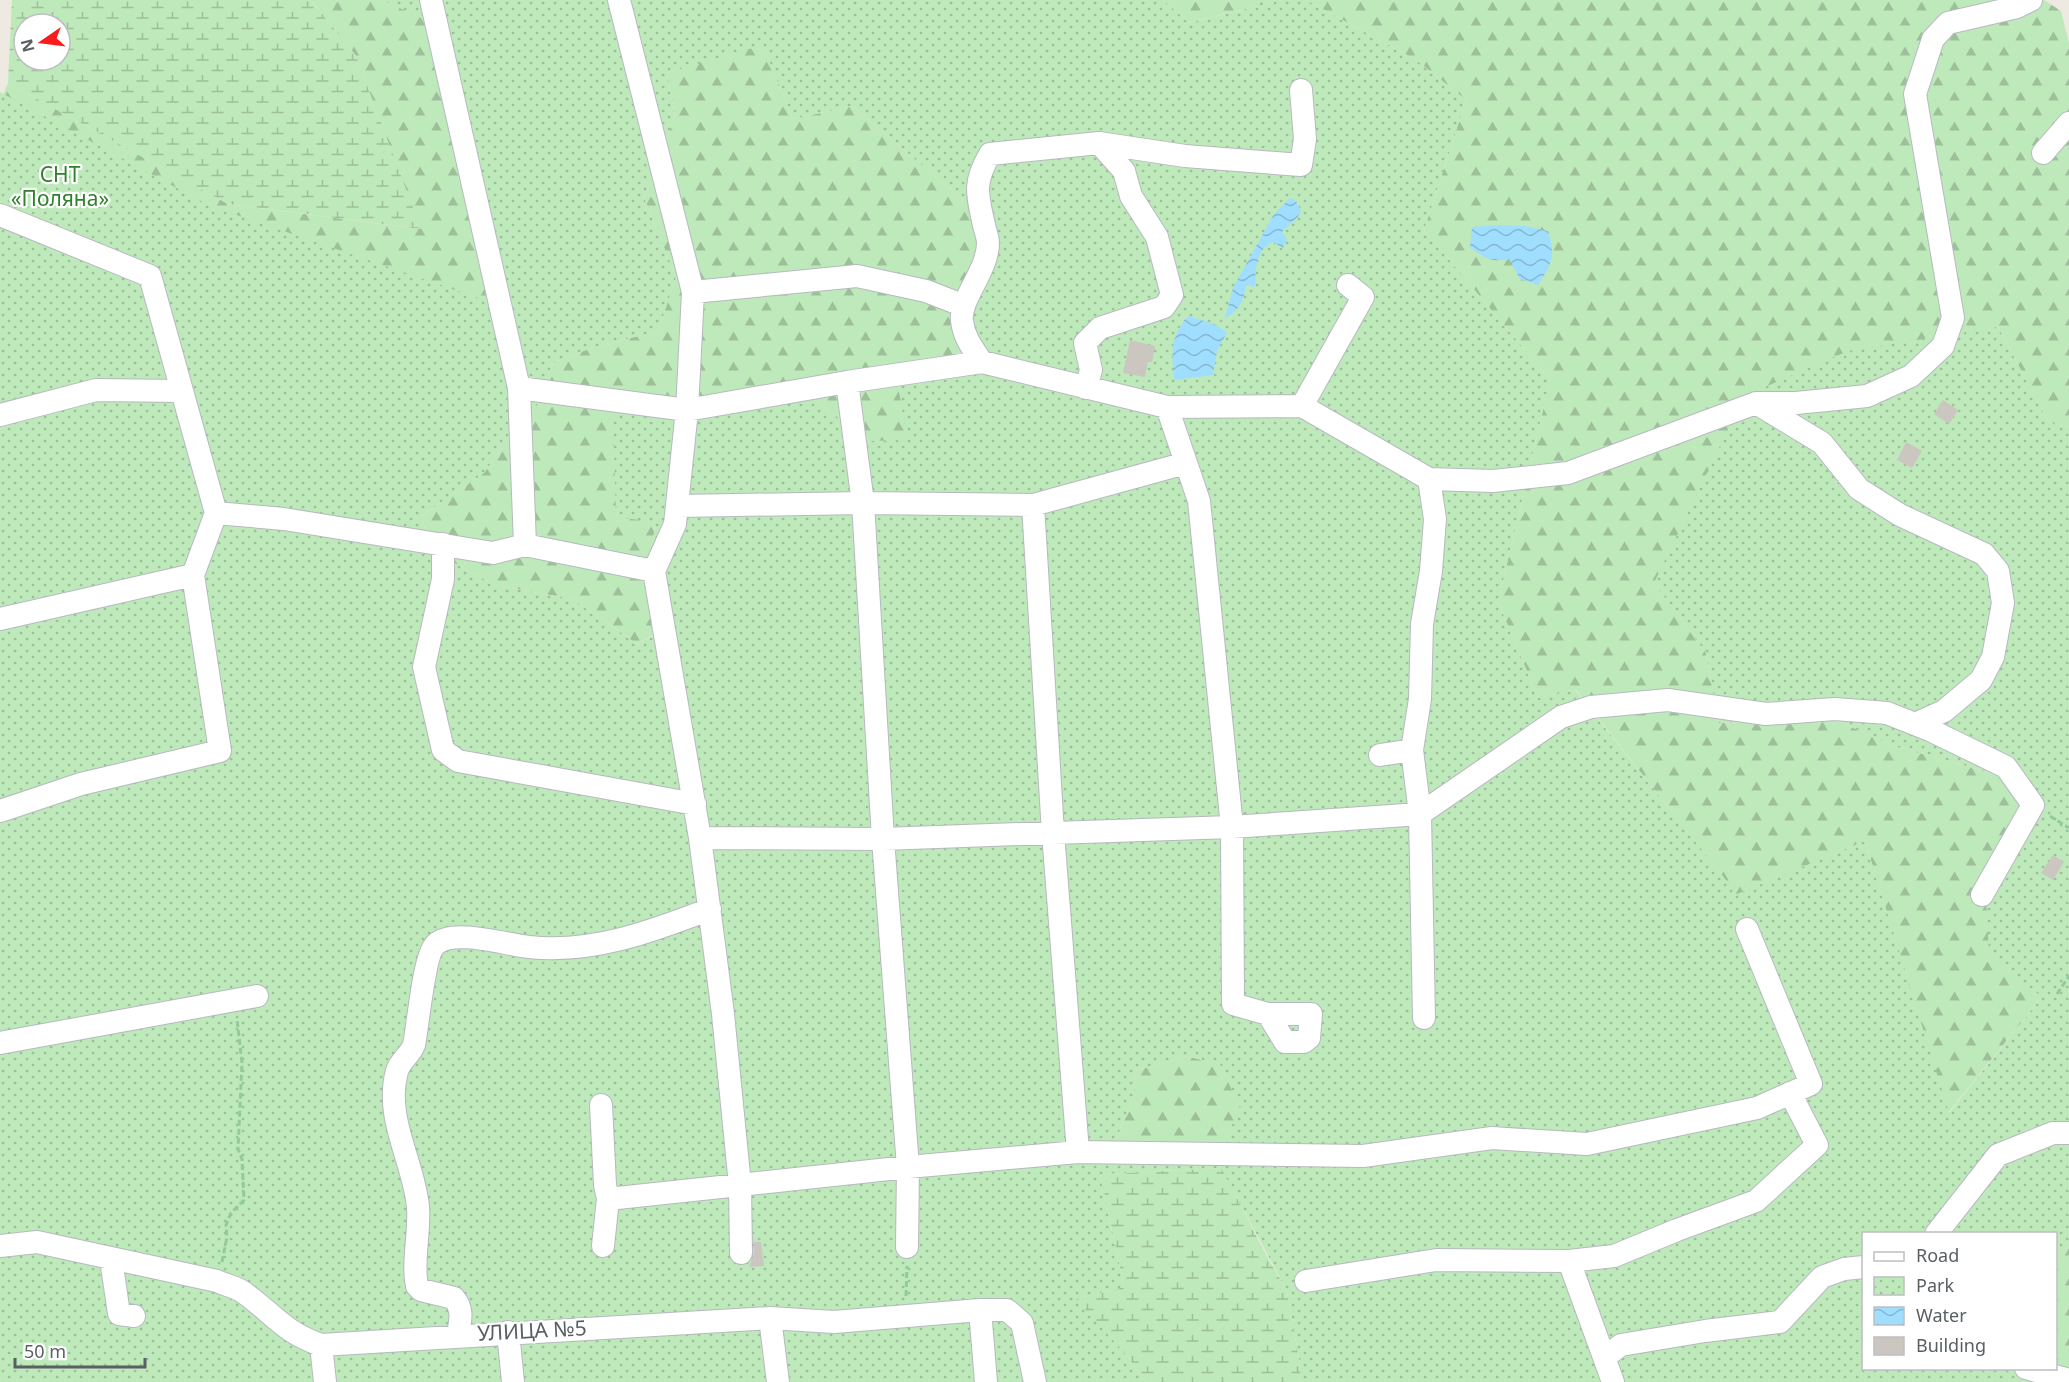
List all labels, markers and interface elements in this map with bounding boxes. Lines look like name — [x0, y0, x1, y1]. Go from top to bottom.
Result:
north arrow — [12, 12, 72, 72]
text: N — [15, 37, 40, 55]
park label: СНТ «Поляна» — [11, 160, 109, 212]
legend — [1862, 1232, 2057, 1370]
text: Road — [1916, 1243, 1959, 1267]
text: Park — [1916, 1273, 1954, 1297]
text: Water — [1916, 1303, 1967, 1327]
street label: УЛИЦА №5 — [477, 1313, 587, 1347]
scale bar — [15, 1331, 146, 1369]
text: Building — [1916, 1333, 1986, 1357]
text: 50 m — [24, 1339, 66, 1363]

